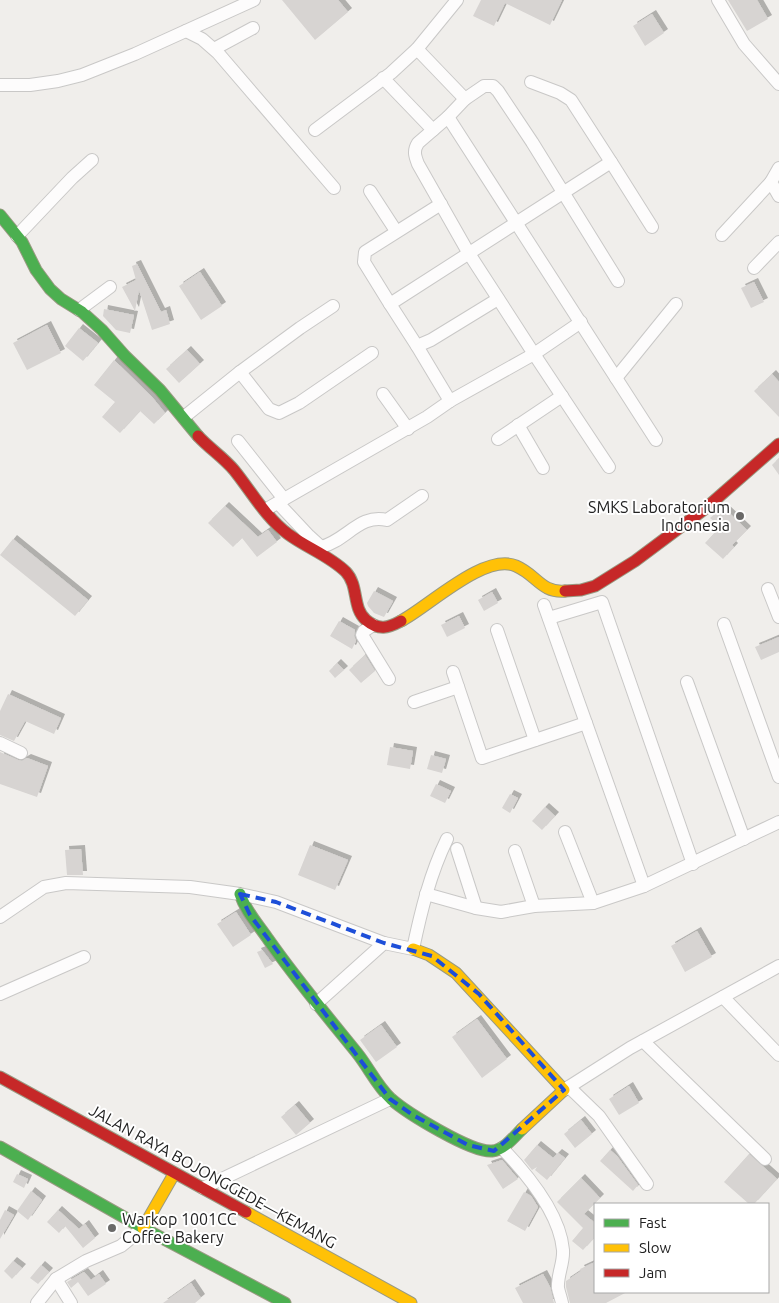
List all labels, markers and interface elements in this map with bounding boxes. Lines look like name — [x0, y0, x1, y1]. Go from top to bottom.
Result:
place label: SMKS Laboratorium Indonesia — [588, 498, 730, 534]
marker: SMKS Laboratorium Indonesia — [734, 510, 746, 522]
street label: JALAN RAYA BOJONGGEDE—KEMANG — [86, 1100, 340, 1252]
legend — [594, 1203, 769, 1293]
place label: Warkop 1001CC Coffee Bakery — [122, 1210, 237, 1246]
text: Fast — [639, 1214, 667, 1231]
marker: Warkop 1001CC Coffee Bakery — [106, 1222, 118, 1234]
text: Slow — [639, 1239, 672, 1256]
text: Jam — [639, 1264, 667, 1281]

